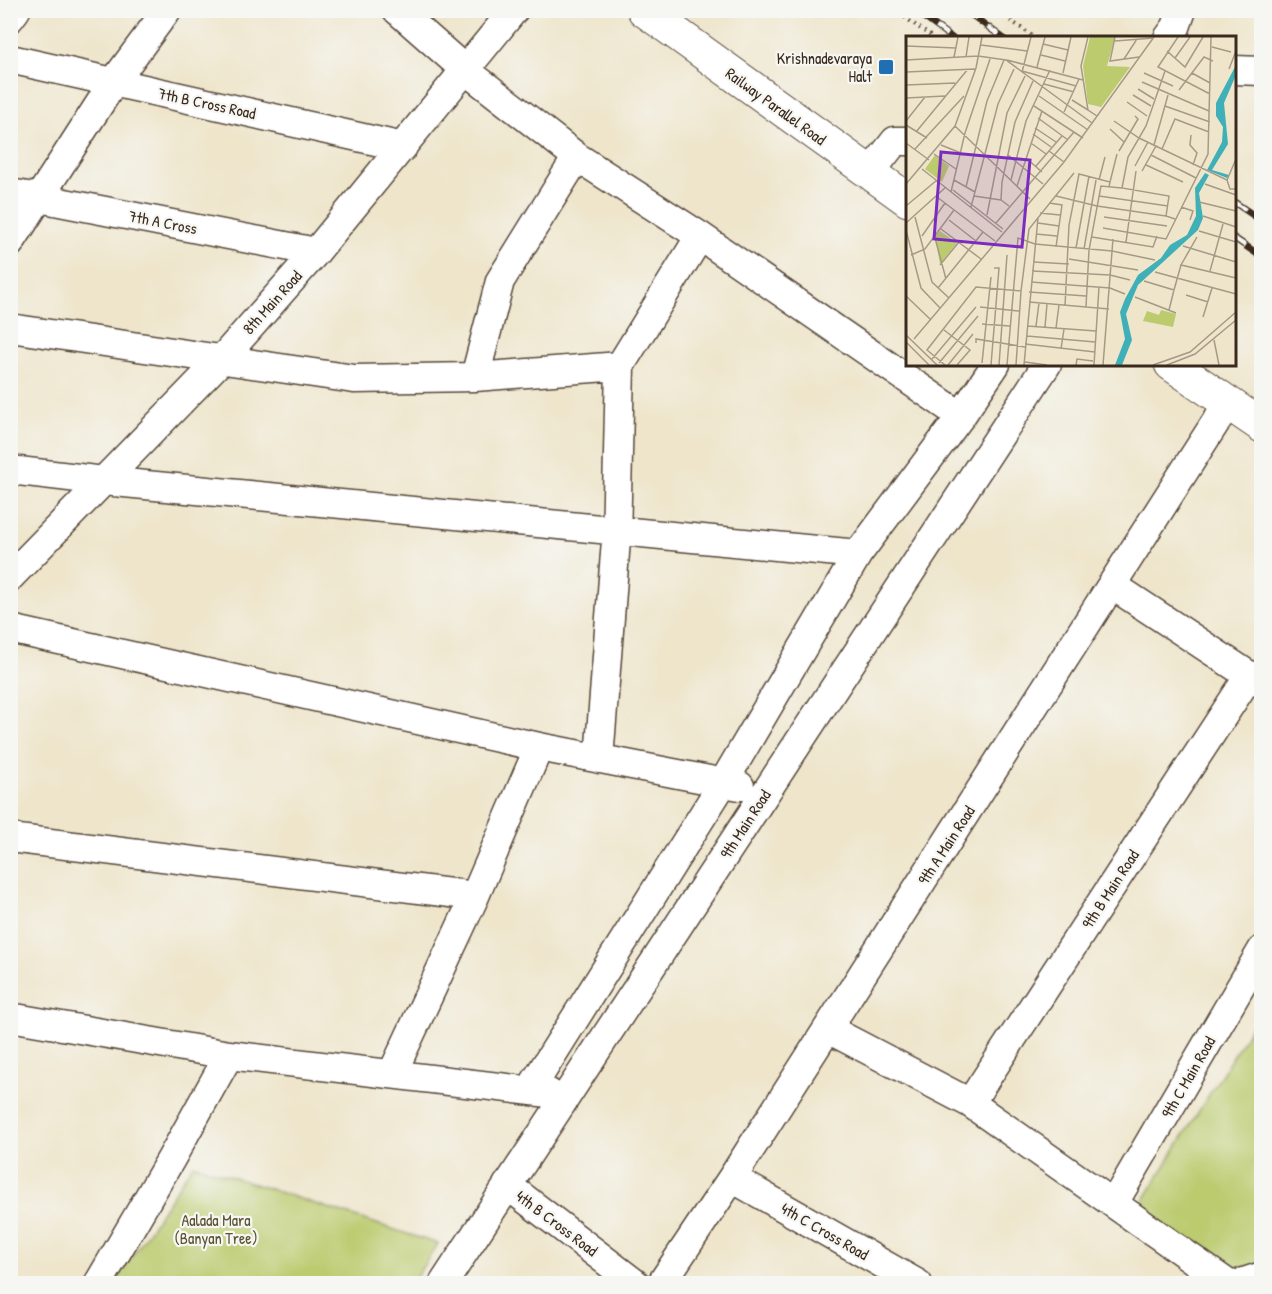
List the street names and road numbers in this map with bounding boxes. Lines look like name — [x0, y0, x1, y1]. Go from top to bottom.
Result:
street label: Railway Parallel Road — [721, 62, 831, 150]
street label: 7th B Cross Road — [156, 82, 258, 124]
street label: 7th A Cross — [127, 205, 199, 239]
street label: 8th Main Road — [237, 265, 307, 339]
street label: 9th Main Road — [714, 785, 776, 863]
street label: 9th A Main Road — [912, 801, 980, 889]
street label: 9th B Main Road — [1076, 845, 1144, 933]
street label: 9th C Main Road — [1156, 1032, 1220, 1122]
street label: 4th B Cross Road — [512, 1185, 602, 1261]
street label: 4th C Cross Road — [777, 1197, 873, 1265]

